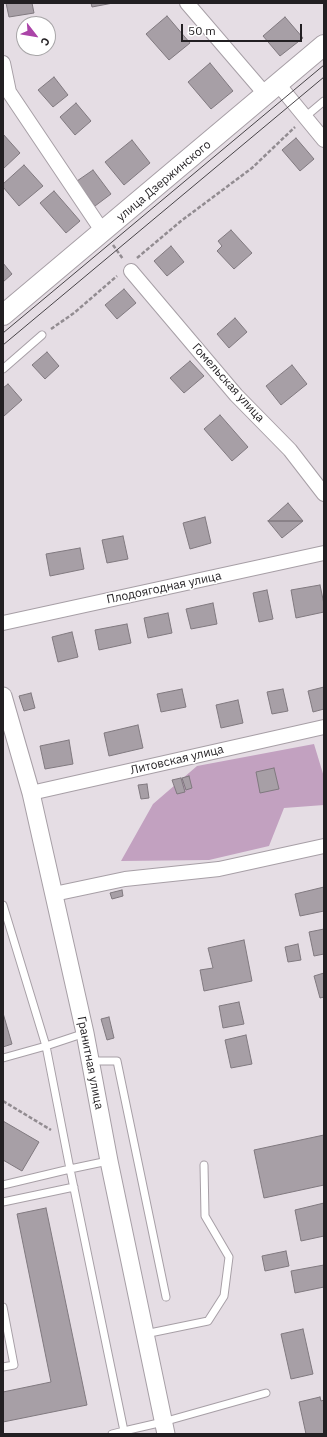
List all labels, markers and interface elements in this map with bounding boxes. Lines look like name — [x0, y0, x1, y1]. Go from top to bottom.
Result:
north arrow — [16, 16, 56, 56]
scale bar — [183, 16, 304, 42]
text: 50 m — [188, 23, 216, 38]
text: С — [38, 35, 53, 48]
street label: улица Дзержинского — [114, 137, 214, 225]
street label: Гомельская улица — [189, 341, 267, 425]
street label: Плодоягодная улица — [105, 569, 223, 607]
street label: Литовская улица — [129, 742, 225, 778]
street label: Гранитная улица — [74, 1015, 106, 1111]

